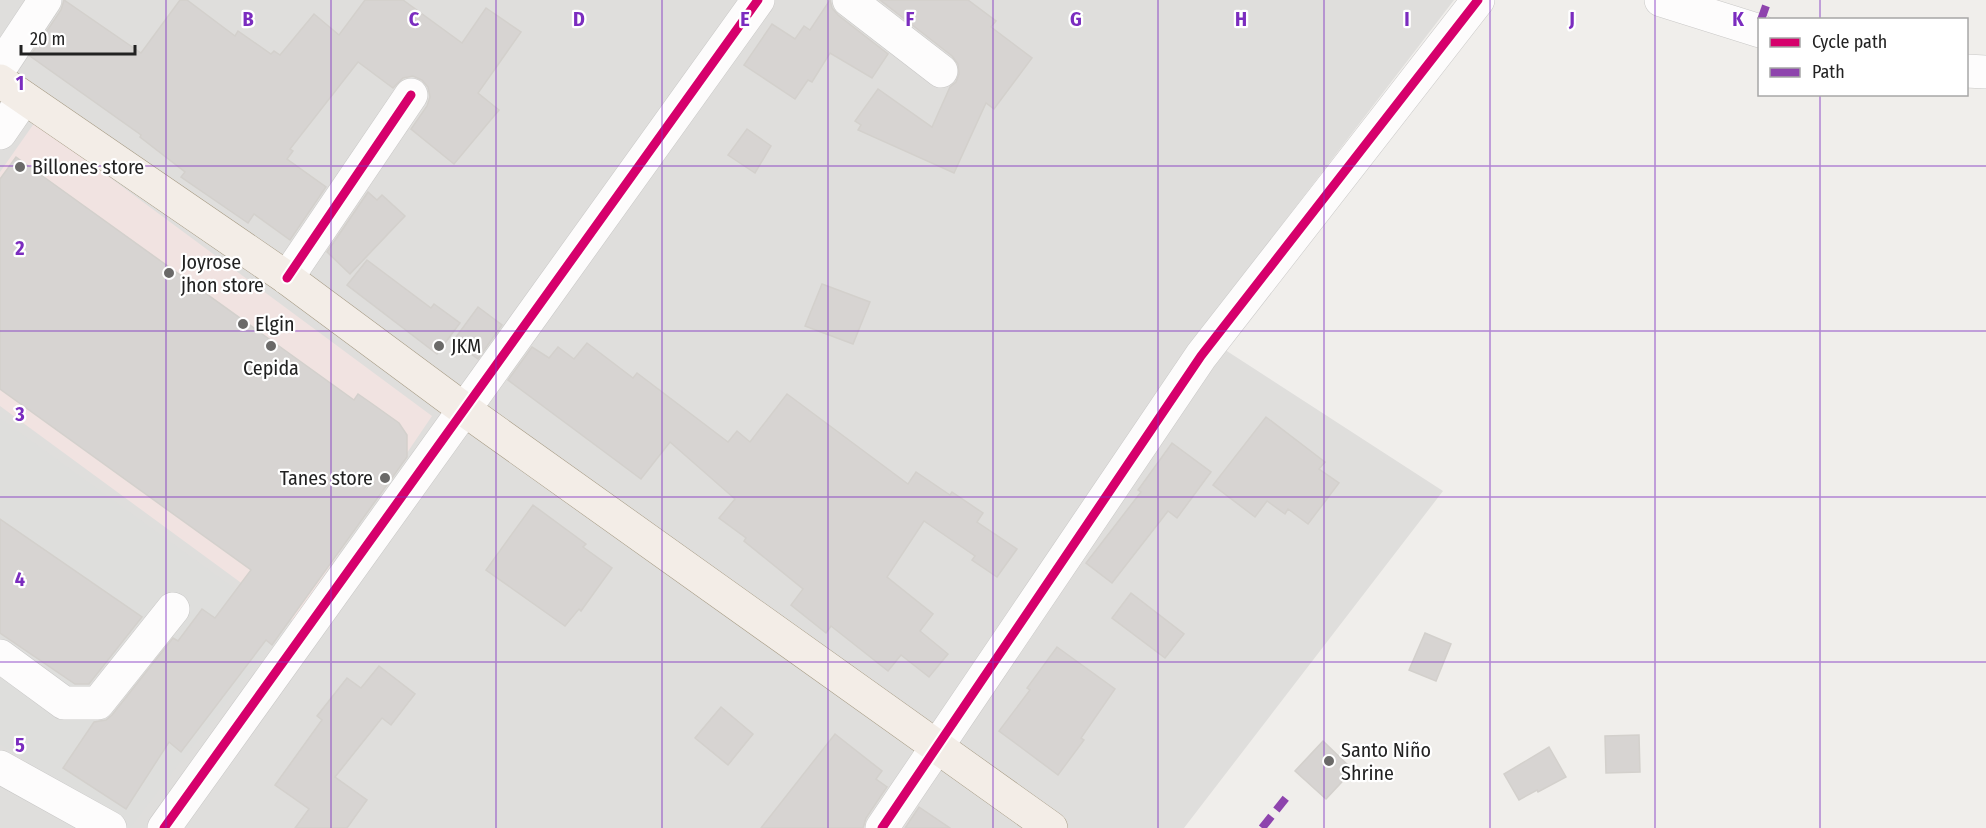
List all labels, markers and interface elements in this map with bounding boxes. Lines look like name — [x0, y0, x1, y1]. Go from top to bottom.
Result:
text: B — [242, 7, 254, 31]
text: C — [409, 7, 420, 31]
text: D — [573, 7, 585, 31]
text: E — [740, 7, 750, 31]
text: F — [906, 7, 915, 31]
text: G — [1070, 7, 1082, 31]
text: H — [1235, 7, 1247, 31]
text: I — [1404, 7, 1410, 31]
text: J — [1568, 7, 1575, 31]
text: K — [1732, 7, 1744, 31]
scale bar — [21, 18, 135, 56]
legend — [1758, 18, 1968, 96]
text: 20 m — [30, 28, 65, 50]
text: Cycle path — [1812, 31, 1887, 53]
text: Path — [1812, 61, 1845, 83]
text: 1 — [16, 71, 24, 95]
place label: Billones store — [32, 155, 144, 179]
marker: Billones store — [13, 160, 27, 174]
text: 2 — [14, 236, 25, 260]
place label: Joyrose jhon store — [180, 250, 264, 297]
marker: Joyrose jhon store — [162, 266, 176, 280]
place label: Elgin — [255, 312, 295, 336]
marker: Elgin — [236, 317, 250, 331]
place label: JKM — [451, 334, 481, 358]
marker: Cepida — [264, 339, 278, 353]
marker: JKM — [432, 339, 446, 353]
place label: Cepida — [243, 356, 299, 380]
text: 3 — [14, 402, 25, 426]
place label: Tanes store — [280, 466, 373, 490]
marker: Tanes store — [378, 471, 392, 485]
text: 4 — [15, 567, 25, 591]
text: 5 — [15, 733, 25, 757]
place label: Santo Niño Shrine — [1341, 738, 1431, 785]
marker: Santo Niño Shrine — [1322, 754, 1336, 768]

